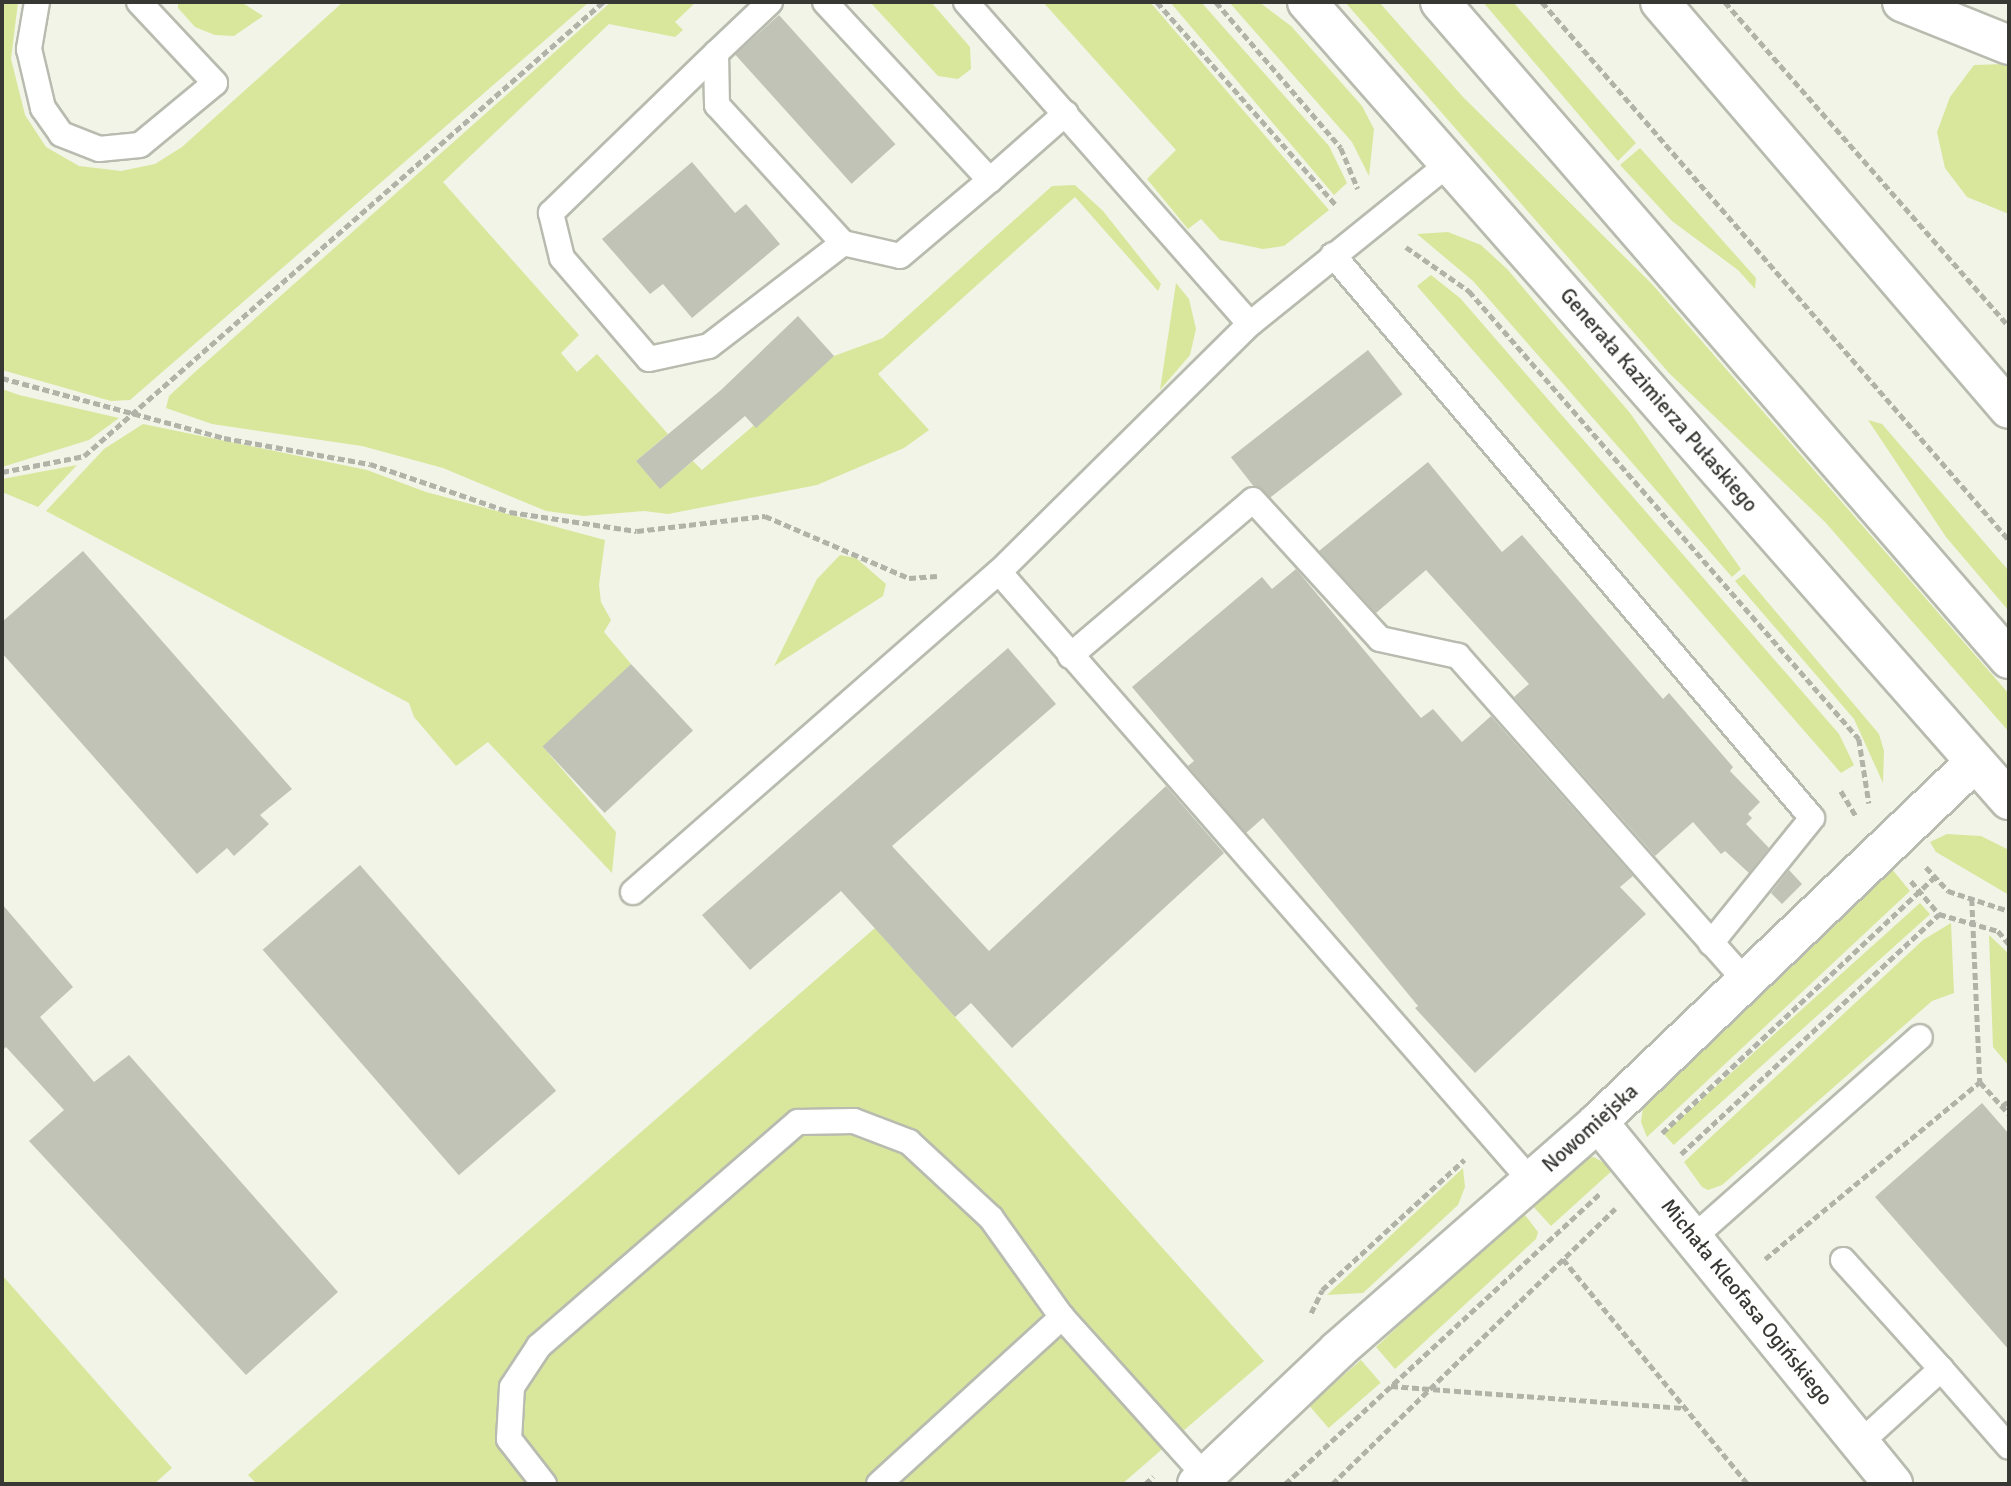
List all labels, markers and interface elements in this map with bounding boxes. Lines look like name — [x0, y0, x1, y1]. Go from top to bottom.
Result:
street label: Generała Kazimierza Pułaskiego — [1555, 283, 1763, 517]
street label: Nowomiejska — [1537, 1079, 1643, 1177]
street label: Michała Kleofasa Ogińskiego — [1656, 1194, 1838, 1410]

